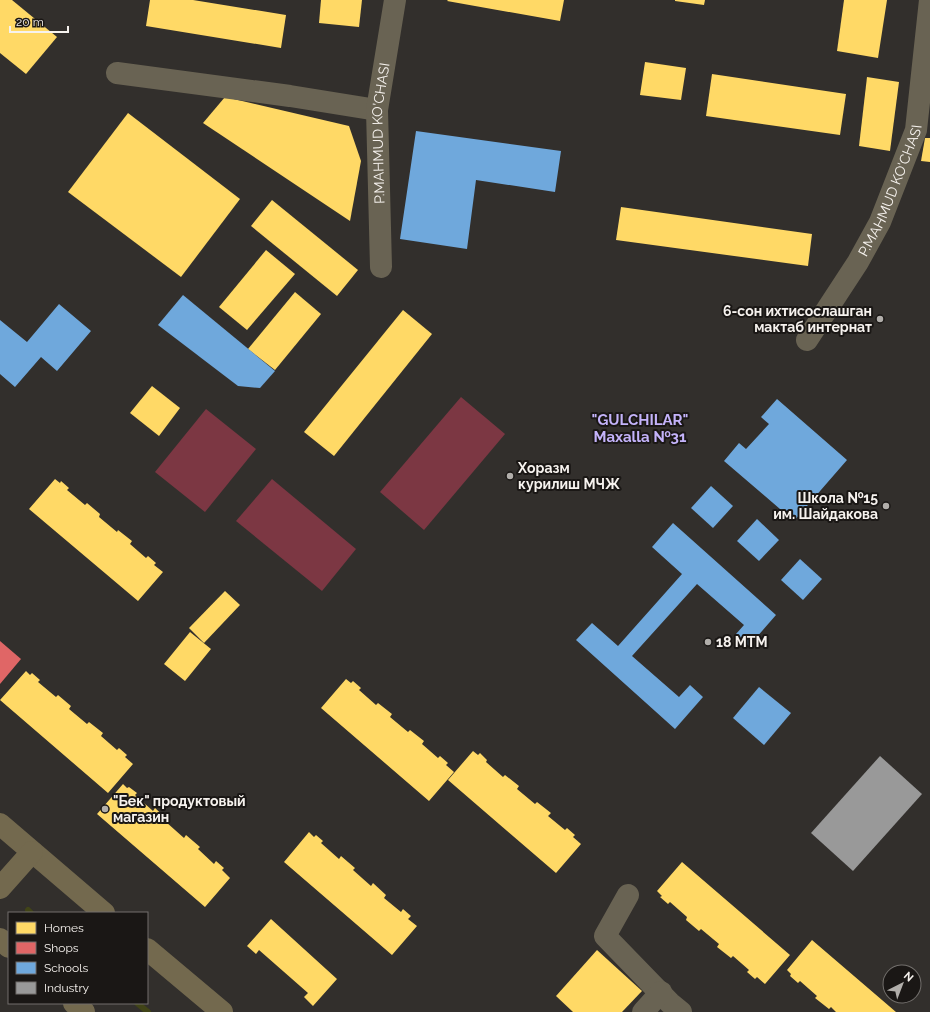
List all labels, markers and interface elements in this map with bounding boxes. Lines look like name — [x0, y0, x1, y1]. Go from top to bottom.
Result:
scale bar — [10, 8, 68, 34]
text: 20 m — [16, 15, 44, 29]
street label: P.MAHMUD KO'CHASI — [369, 62, 393, 204]
street label: P.MAHMUD KO'CHASI — [855, 124, 925, 259]
place label: 6-сон ихтисослашган мактаб интернат — [723, 303, 872, 335]
marker: 6-сон ихтисослашган мактаб интернат — [875, 314, 885, 324]
district label: "GULCHILAR" Maxalla №31 — [591, 411, 689, 446]
place label: Хоразм курилиш МЧЖ — [517, 460, 620, 492]
marker: Хоразм курилиш МЧЖ — [505, 471, 515, 481]
place label: Школа №15 им. Шайдакова — [773, 490, 878, 522]
marker: Школа №15 им. Шайдакова — [881, 501, 891, 511]
place label: 18 MTM — [716, 634, 768, 650]
marker: 18 MTM — [703, 637, 713, 647]
place label: "Бек" продуктовый магазин — [113, 793, 246, 825]
marker: "Бек" продуктовый магазин — [100, 804, 110, 814]
legend — [8, 912, 148, 1004]
text: Homes — [44, 921, 84, 935]
text: Shops — [44, 941, 79, 955]
text: Schools — [44, 961, 88, 975]
north arrow — [882, 964, 922, 1004]
text: N — [901, 969, 916, 985]
text: Industry — [44, 981, 90, 995]

